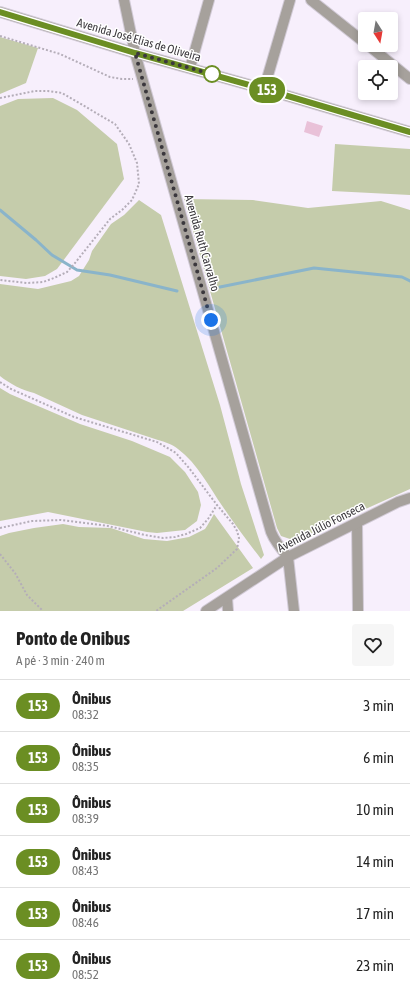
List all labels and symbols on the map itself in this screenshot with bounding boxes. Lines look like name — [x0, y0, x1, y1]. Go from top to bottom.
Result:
north arrow — [358, 12, 398, 52]
street label: Avenida José Elias de Oliveira — [75, 16, 203, 64]
unlabelled marker — [203, 65, 221, 83]
line badge: 153 — [244, 77, 290, 103]
street label: Avenida Ruth Carvalho — [181, 193, 223, 293]
your location — [201, 310, 221, 330]
street label: Avenida Júlio Fonseca — [275, 499, 367, 555]

